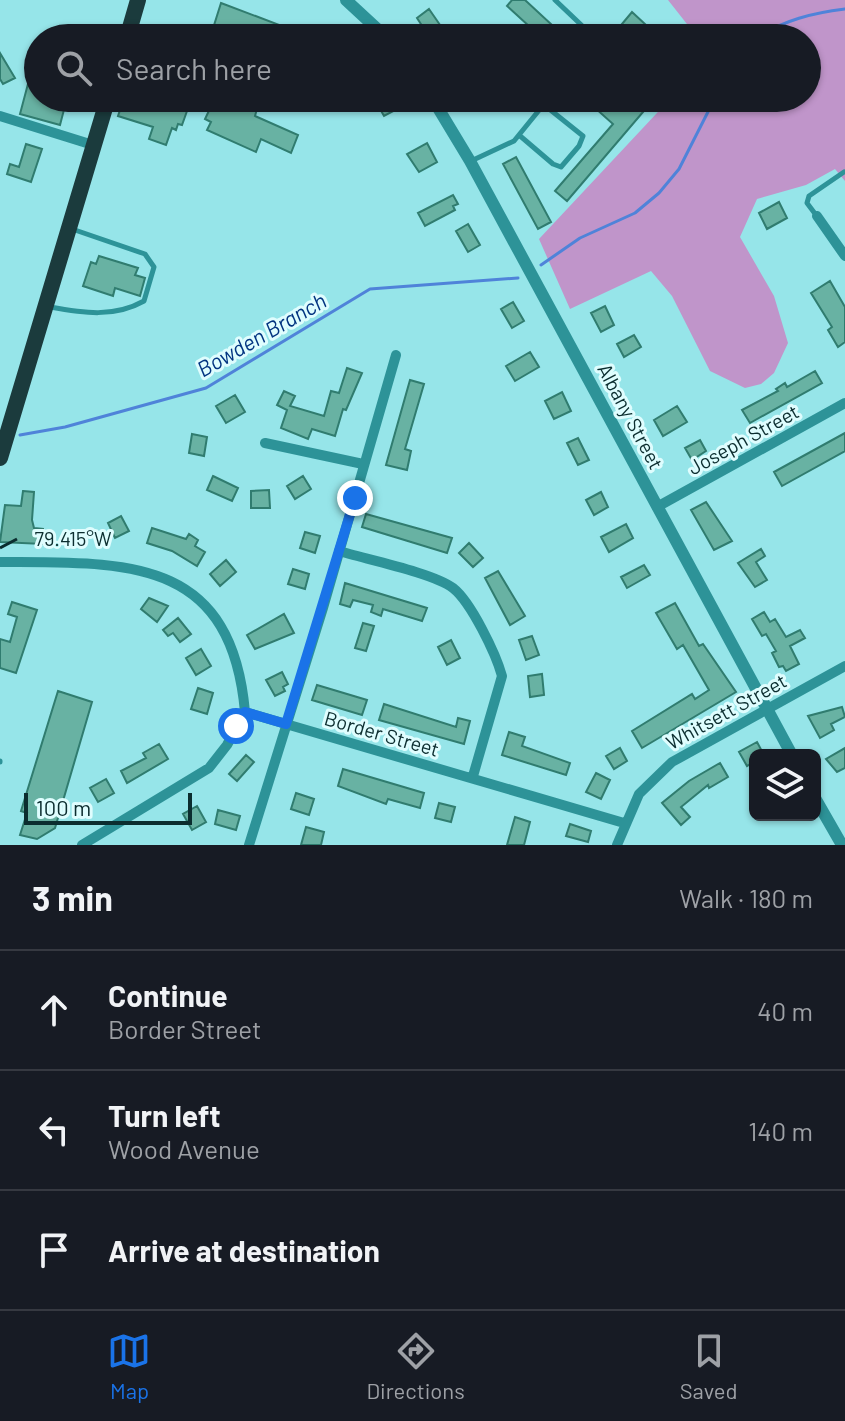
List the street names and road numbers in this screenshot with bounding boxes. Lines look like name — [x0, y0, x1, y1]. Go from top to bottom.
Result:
street label: Albany Street — [593, 359, 669, 473]
street label: Joseph Street — [683, 399, 803, 479]
street label: Whitsett Street — [662, 668, 790, 754]
street label: Border Street — [322, 705, 442, 761]

